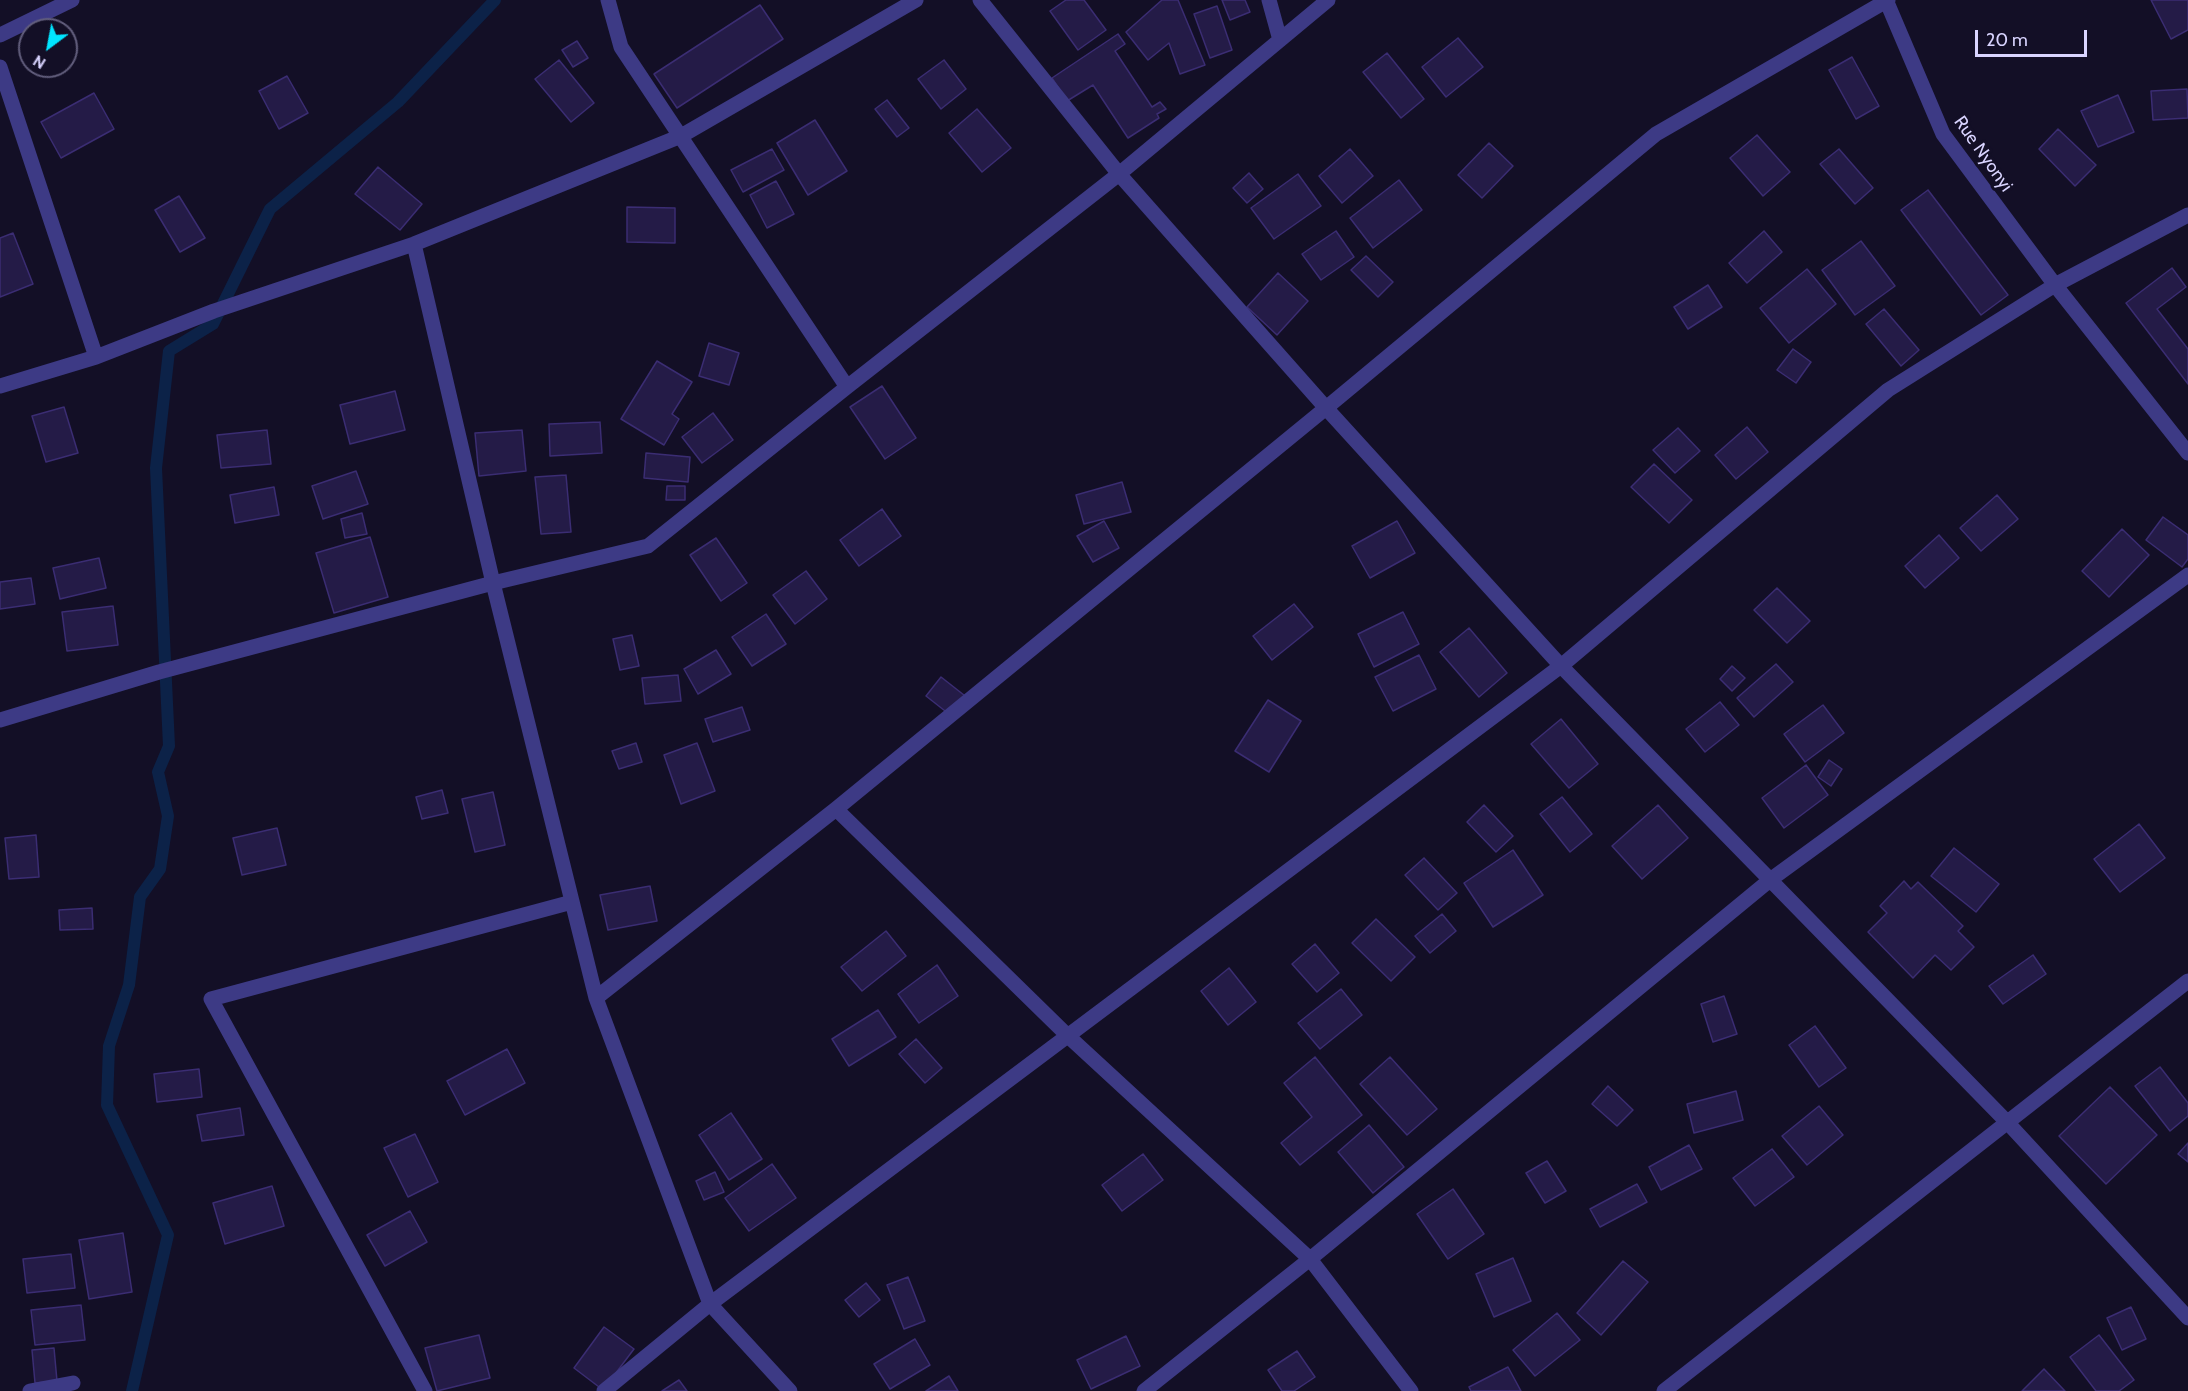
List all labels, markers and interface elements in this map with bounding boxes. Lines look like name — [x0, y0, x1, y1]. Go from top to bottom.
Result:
north arrow — [18, 18, 78, 78]
scale bar — [1978, 18, 2090, 56]
text: 20 m — [1986, 29, 2028, 51]
text: N — [29, 51, 49, 73]
street label: Rue Nyonyi — [1949, 112, 2017, 196]

